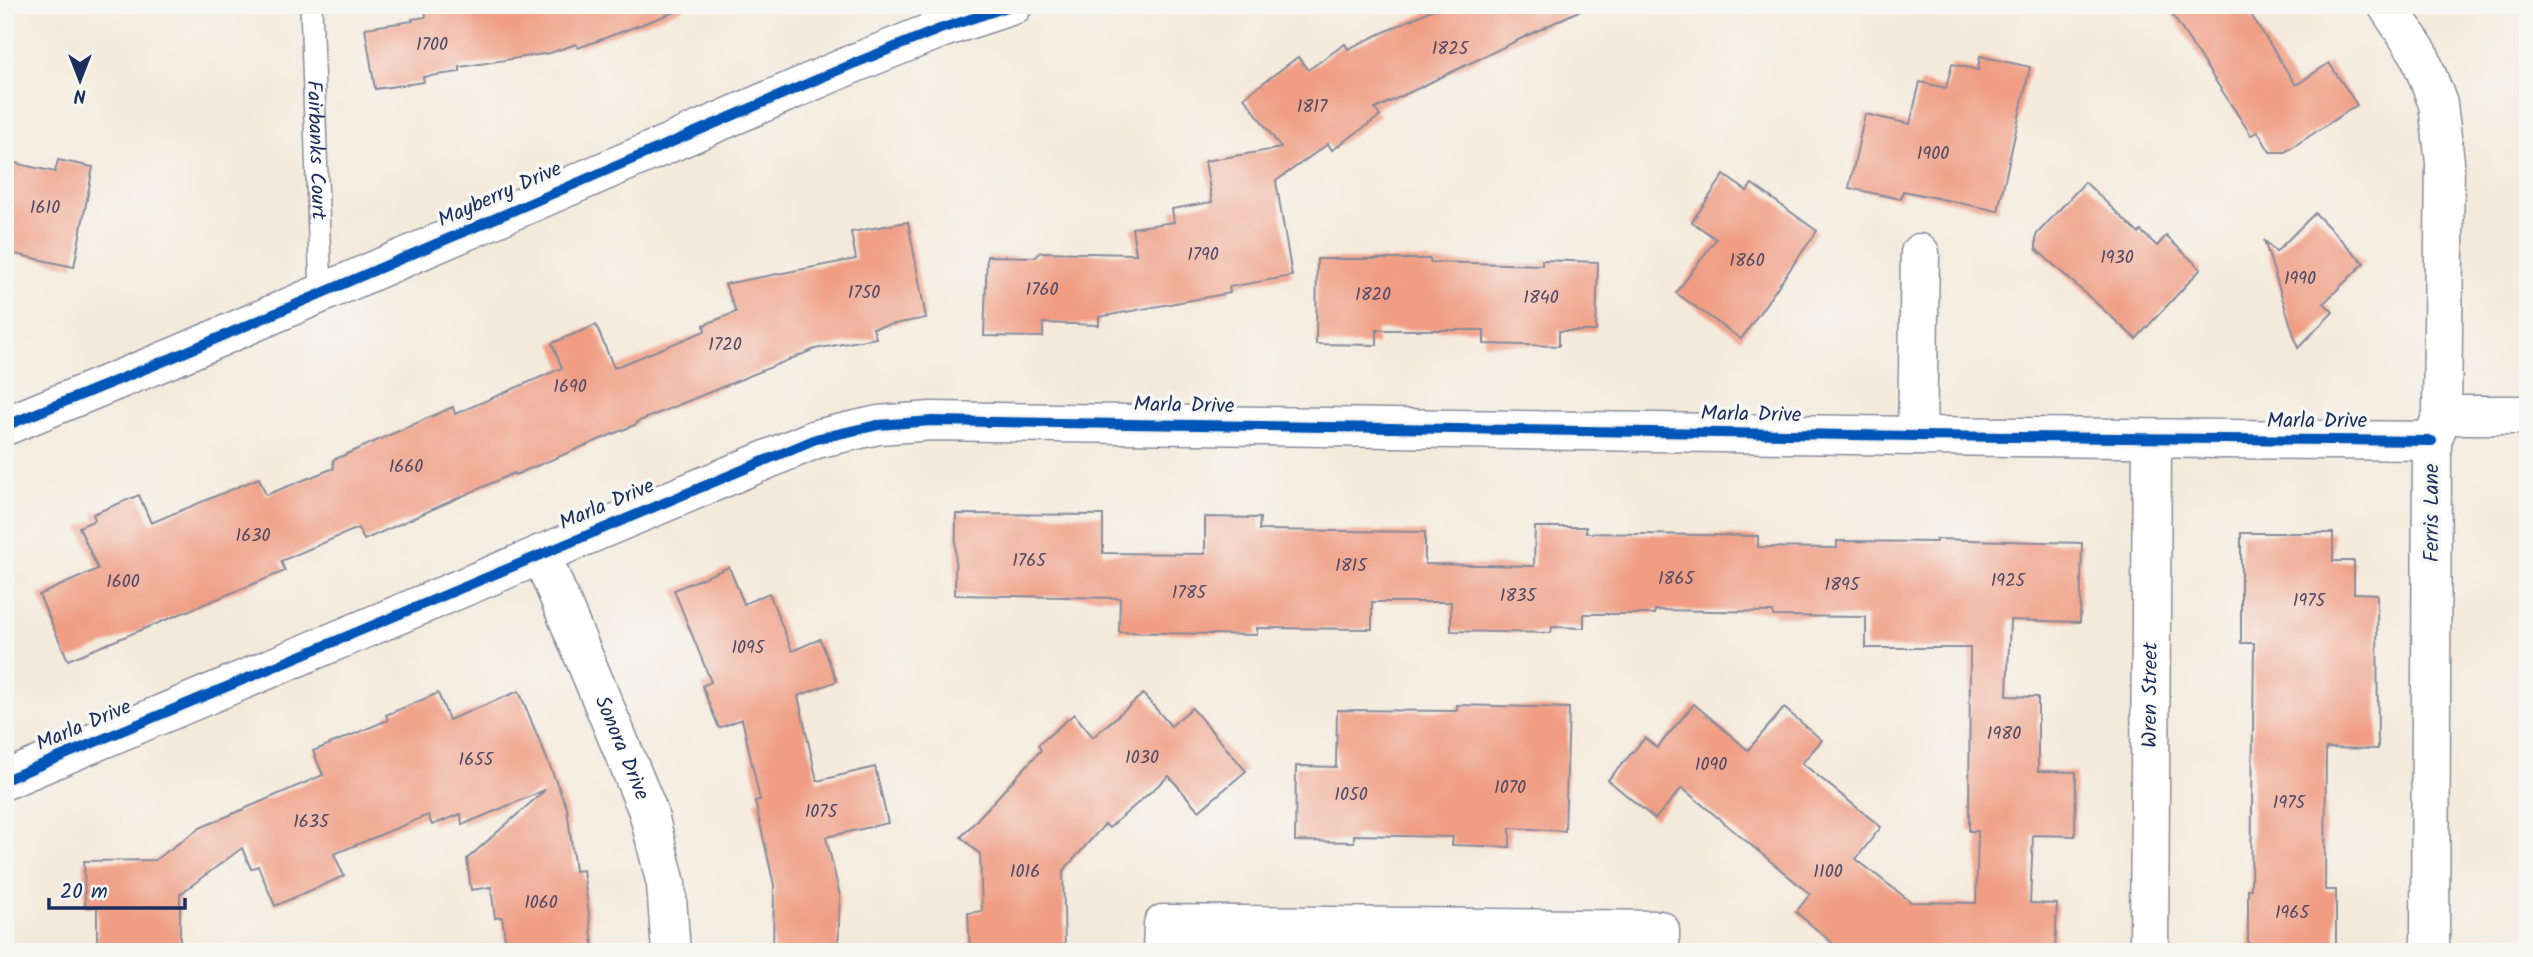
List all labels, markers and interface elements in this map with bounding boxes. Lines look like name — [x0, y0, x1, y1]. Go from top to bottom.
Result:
house number: 1700 — [416, 31, 448, 60]
house number: 1825 — [1432, 35, 1470, 64]
north arrow — [46, 46, 116, 116]
text: N — [74, 80, 86, 110]
street label: Fairbanks Court — [297, 80, 335, 221]
house number: 1817 — [1297, 93, 1328, 122]
house number: 1900 — [1917, 140, 1949, 169]
street label: Mayberry Drive — [433, 153, 568, 237]
house number: 1610 — [30, 194, 60, 223]
house number: 1790 — [1187, 241, 1219, 270]
house number: 1930 — [2100, 244, 2134, 273]
house number: 1860 — [1729, 247, 1765, 276]
house number: 1990 — [2284, 265, 2316, 294]
house number: 1760 — [1026, 276, 1058, 305]
house number: 1750 — [848, 279, 880, 308]
house number: 1820 — [1355, 281, 1391, 310]
house number: 1840 — [1523, 284, 1559, 313]
house number: 1720 — [708, 331, 742, 360]
house number: 1690 — [553, 373, 587, 402]
street label: Marla Drive — [1133, 389, 1235, 423]
street label: Marla Drive — [1700, 398, 1802, 432]
street label: Marla Drive — [2267, 405, 2368, 438]
house number: 1660 — [389, 453, 423, 482]
street label: Ferris Lane — [2416, 463, 2449, 562]
street label: Marla Drive — [554, 470, 660, 540]
house number: 1630 — [236, 522, 270, 551]
house number: 1765 — [1012, 547, 1047, 576]
house number: 1815 — [1335, 552, 1368, 581]
house number: 1865 — [1658, 565, 1695, 594]
house number: 1925 — [1991, 567, 2027, 596]
house number: 1600 — [106, 568, 140, 597]
house number: 1895 — [1825, 571, 1861, 600]
house number: 1785 — [1172, 579, 1208, 608]
house number: 1835 — [1500, 582, 1538, 611]
house number: 1975 — [2293, 587, 2327, 616]
house number: 1095 — [731, 634, 766, 663]
street label: Wren Street — [2134, 641, 2167, 748]
street label: Marla Drive — [31, 691, 137, 761]
street label: Sonora Drive — [585, 691, 658, 806]
house number: 1980 — [1987, 720, 2021, 749]
house number: 1030 — [1125, 744, 1159, 773]
house number: 1655 — [459, 746, 495, 775]
house number: 1090 — [1695, 751, 1727, 780]
house number: 1070 — [1494, 774, 1526, 803]
house number: 1050 — [1334, 781, 1368, 810]
house number: 1975 — [2273, 789, 2307, 818]
house number: 1075 — [805, 798, 839, 827]
house number: 1635 — [293, 808, 330, 837]
house number: 1016 — [1010, 858, 1040, 887]
house number: 1100 — [1813, 858, 1843, 887]
scale bar — [49, 866, 186, 910]
text: 20 m — [60, 876, 108, 909]
house number: 1060 — [524, 889, 558, 918]
house number: 1965 — [2275, 899, 2310, 928]

